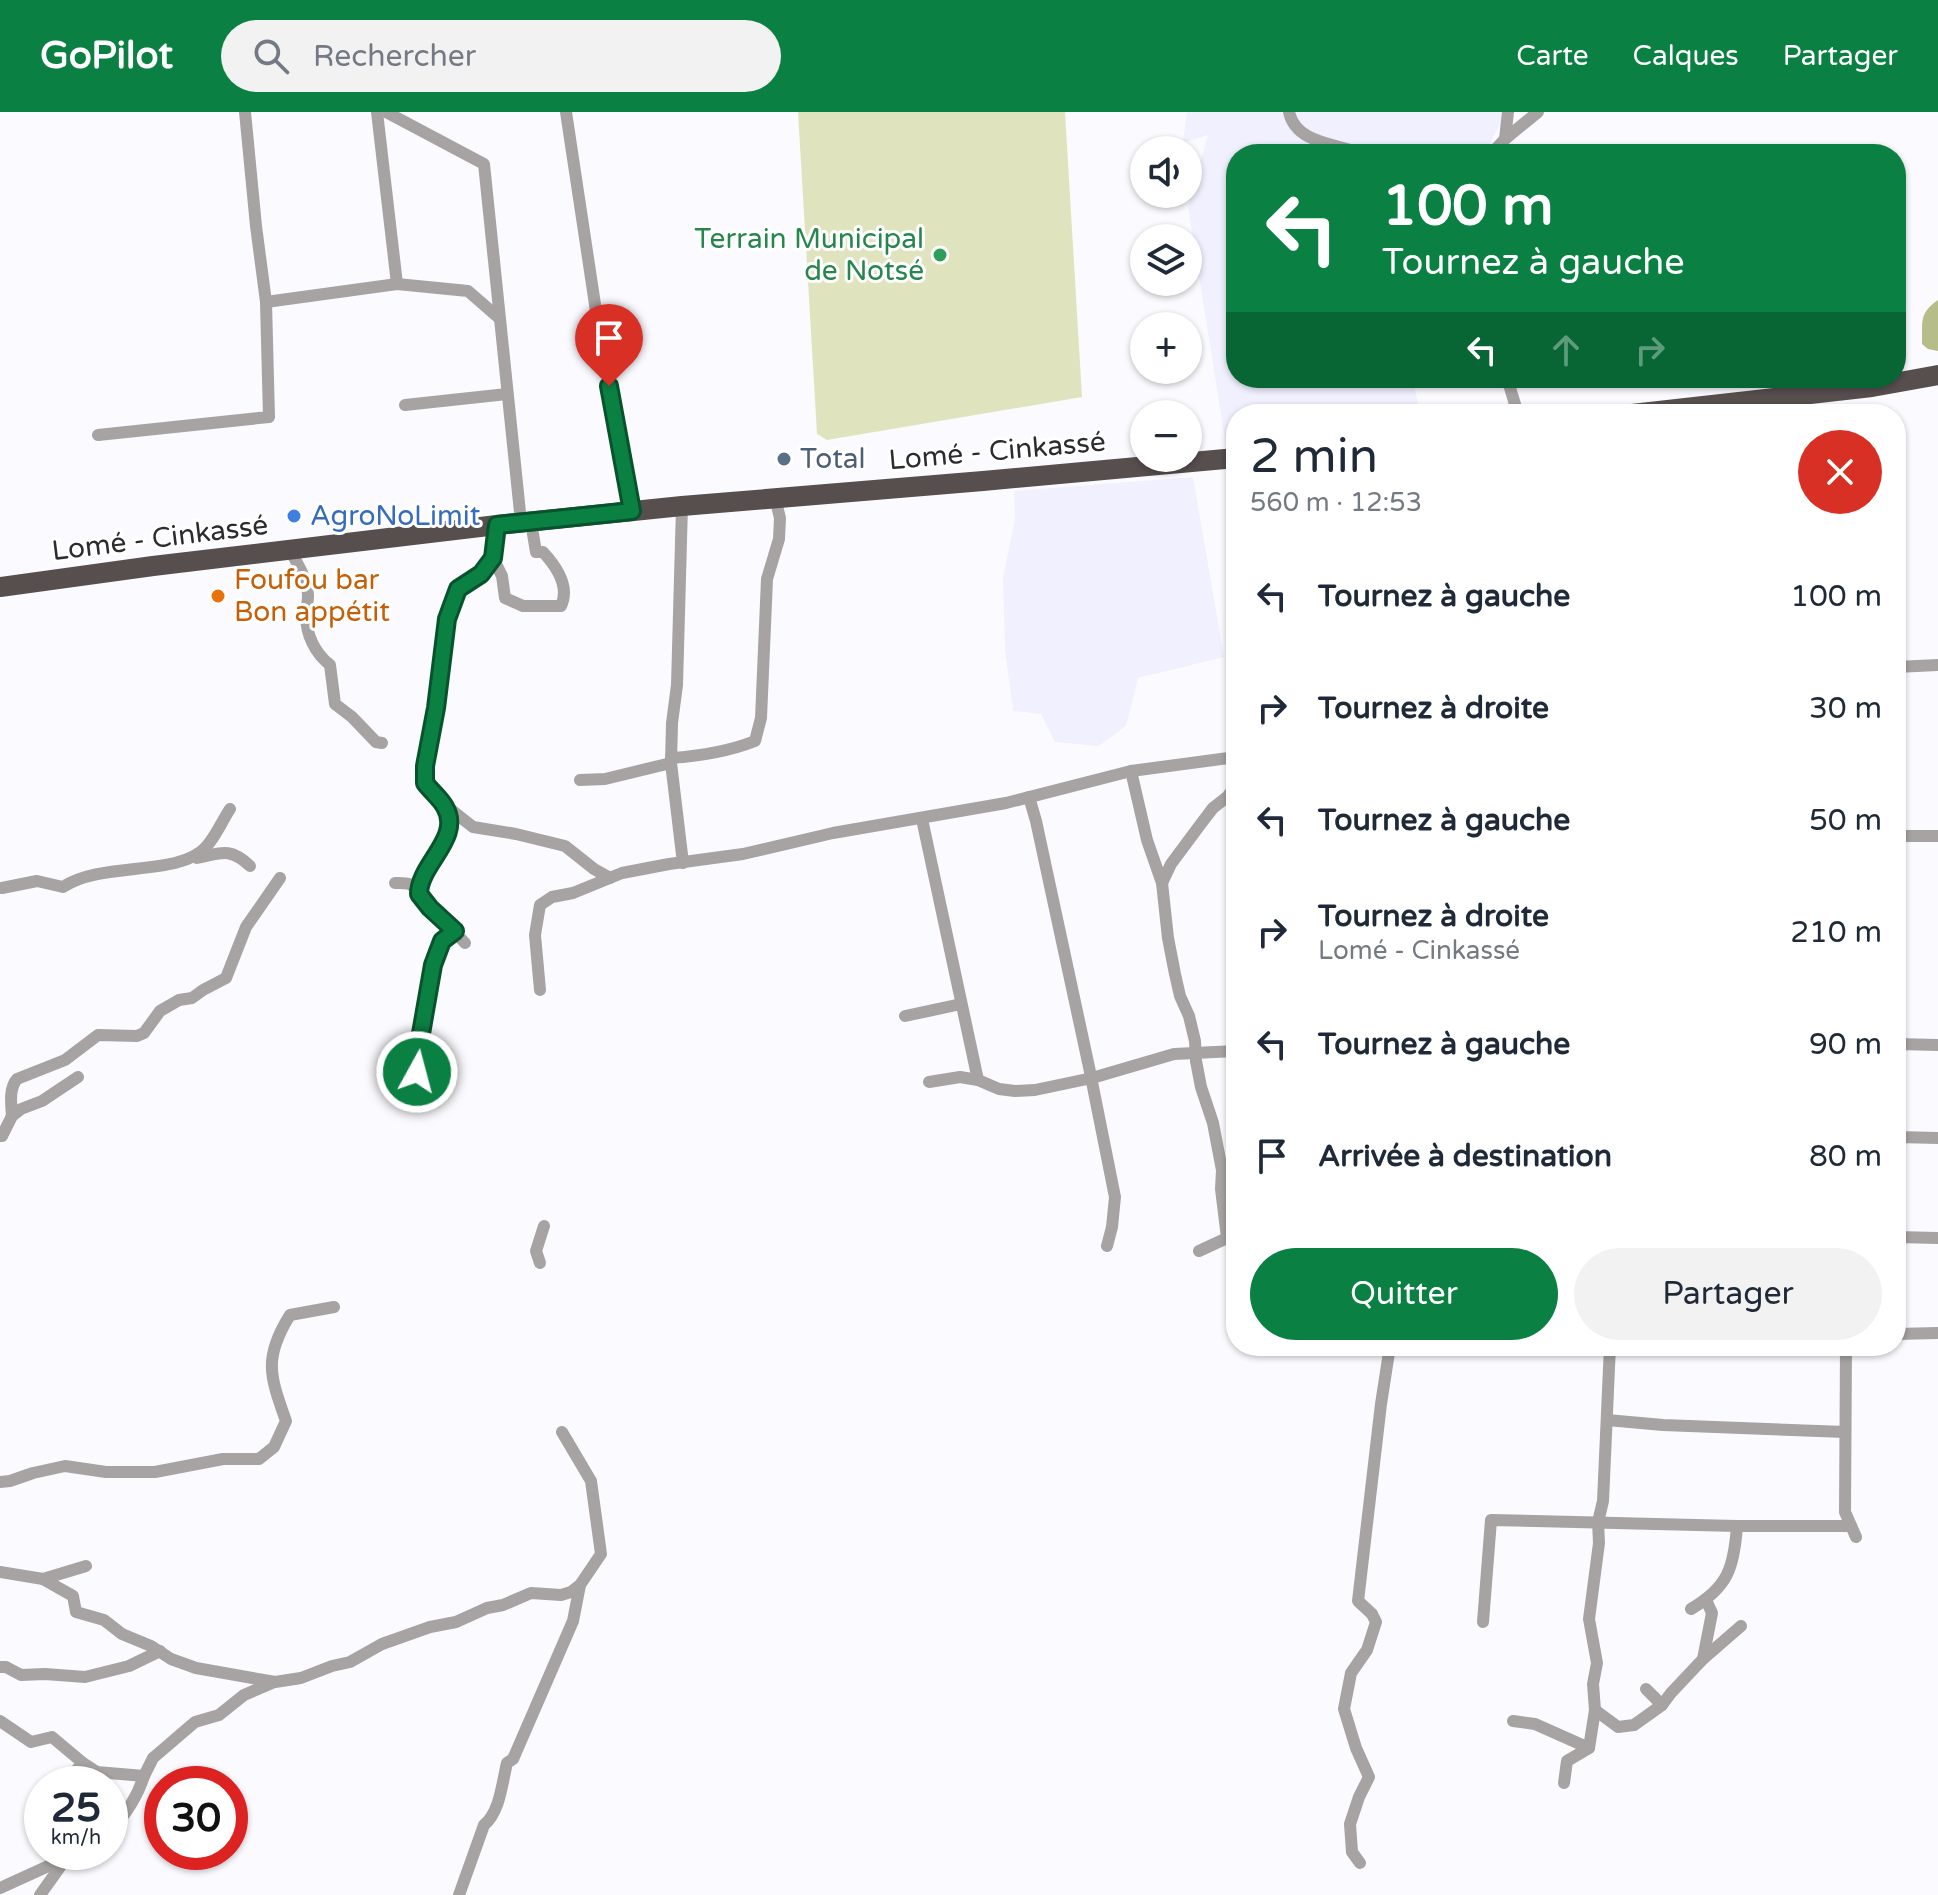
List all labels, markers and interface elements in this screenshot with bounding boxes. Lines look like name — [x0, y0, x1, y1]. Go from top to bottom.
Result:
search box — [221, 20, 781, 92]
text: GoPilot — [40, 33, 173, 79]
icon: search — [249, 34, 293, 78]
text: Rechercher — [313, 38, 476, 75]
text: Carte — [1516, 39, 1589, 73]
text: Calques — [1633, 39, 1739, 73]
text: Partager — [1783, 39, 1898, 73]
map controls — [1130, 136, 1202, 472]
button: sound — [1130, 136, 1202, 208]
text: 100 m — [1382, 173, 1553, 240]
icon: left — [1250, 176, 1354, 280]
place label: Terrain Municipal de Notsé — [694, 222, 924, 288]
button: layers — [1130, 224, 1202, 296]
text: Tournez à gauche — [1382, 241, 1685, 284]
marker: Terrain Municipal de Notsé — [931, 246, 949, 264]
pin — [575, 304, 643, 386]
button: + — [1130, 312, 1202, 384]
icon: arrive — [587, 316, 631, 360]
icon: left — [1460, 328, 1504, 372]
icon: ahead — [1544, 328, 1588, 372]
icon: right — [1628, 328, 1672, 372]
button: − — [1130, 400, 1202, 472]
street label: Lomé - Cinkassé — [887, 425, 1107, 477]
text: 2 min — [1250, 428, 1378, 486]
button: close — [1798, 430, 1882, 514]
place label: Total — [800, 442, 866, 476]
marker: Total — [775, 450, 793, 468]
text: 560 m · 12:53 — [1250, 487, 1422, 518]
place label: AgroNoLimit — [310, 499, 481, 533]
marker: AgroNoLimit — [285, 507, 303, 525]
street label: Lomé - Cinkassé — [50, 508, 270, 568]
place label: Foufou bar Bon appétit — [234, 563, 390, 629]
icon: left — [1250, 574, 1294, 618]
text: Tournez à gauche — [1318, 578, 1570, 615]
text: 100 m — [1790, 578, 1882, 615]
marker: Foufou bar Bon appétit — [209, 587, 227, 605]
icon: right — [1250, 686, 1294, 730]
text: Tournez à droite — [1318, 690, 1549, 727]
text: 30 m — [1809, 690, 1882, 727]
icon: left — [1250, 798, 1294, 842]
text: Tournez à gauche — [1318, 802, 1570, 839]
text: 50 m — [1809, 802, 1882, 839]
text: Tournez à droite — [1318, 898, 1549, 935]
icon: right — [1250, 910, 1294, 954]
text: 210 m — [1790, 914, 1882, 951]
text: Lomé - Cinkassé — [1318, 935, 1520, 966]
icon: left — [1250, 1022, 1294, 1066]
text: Tournez à gauche — [1318, 1026, 1570, 1063]
text: 90 m — [1809, 1026, 1882, 1063]
position arrow — [375, 1030, 459, 1114]
icon: arrive — [1250, 1134, 1294, 1178]
text: Arrivée à destination — [1318, 1138, 1612, 1175]
text: 80 m — [1809, 1138, 1882, 1175]
button: Quitter — [1250, 1248, 1558, 1340]
button: Partager — [1574, 1248, 1882, 1340]
speed limit sign: 30 — [144, 1766, 248, 1870]
text: 25 — [51, 1784, 101, 1832]
text: km/h — [51, 1826, 101, 1850]

